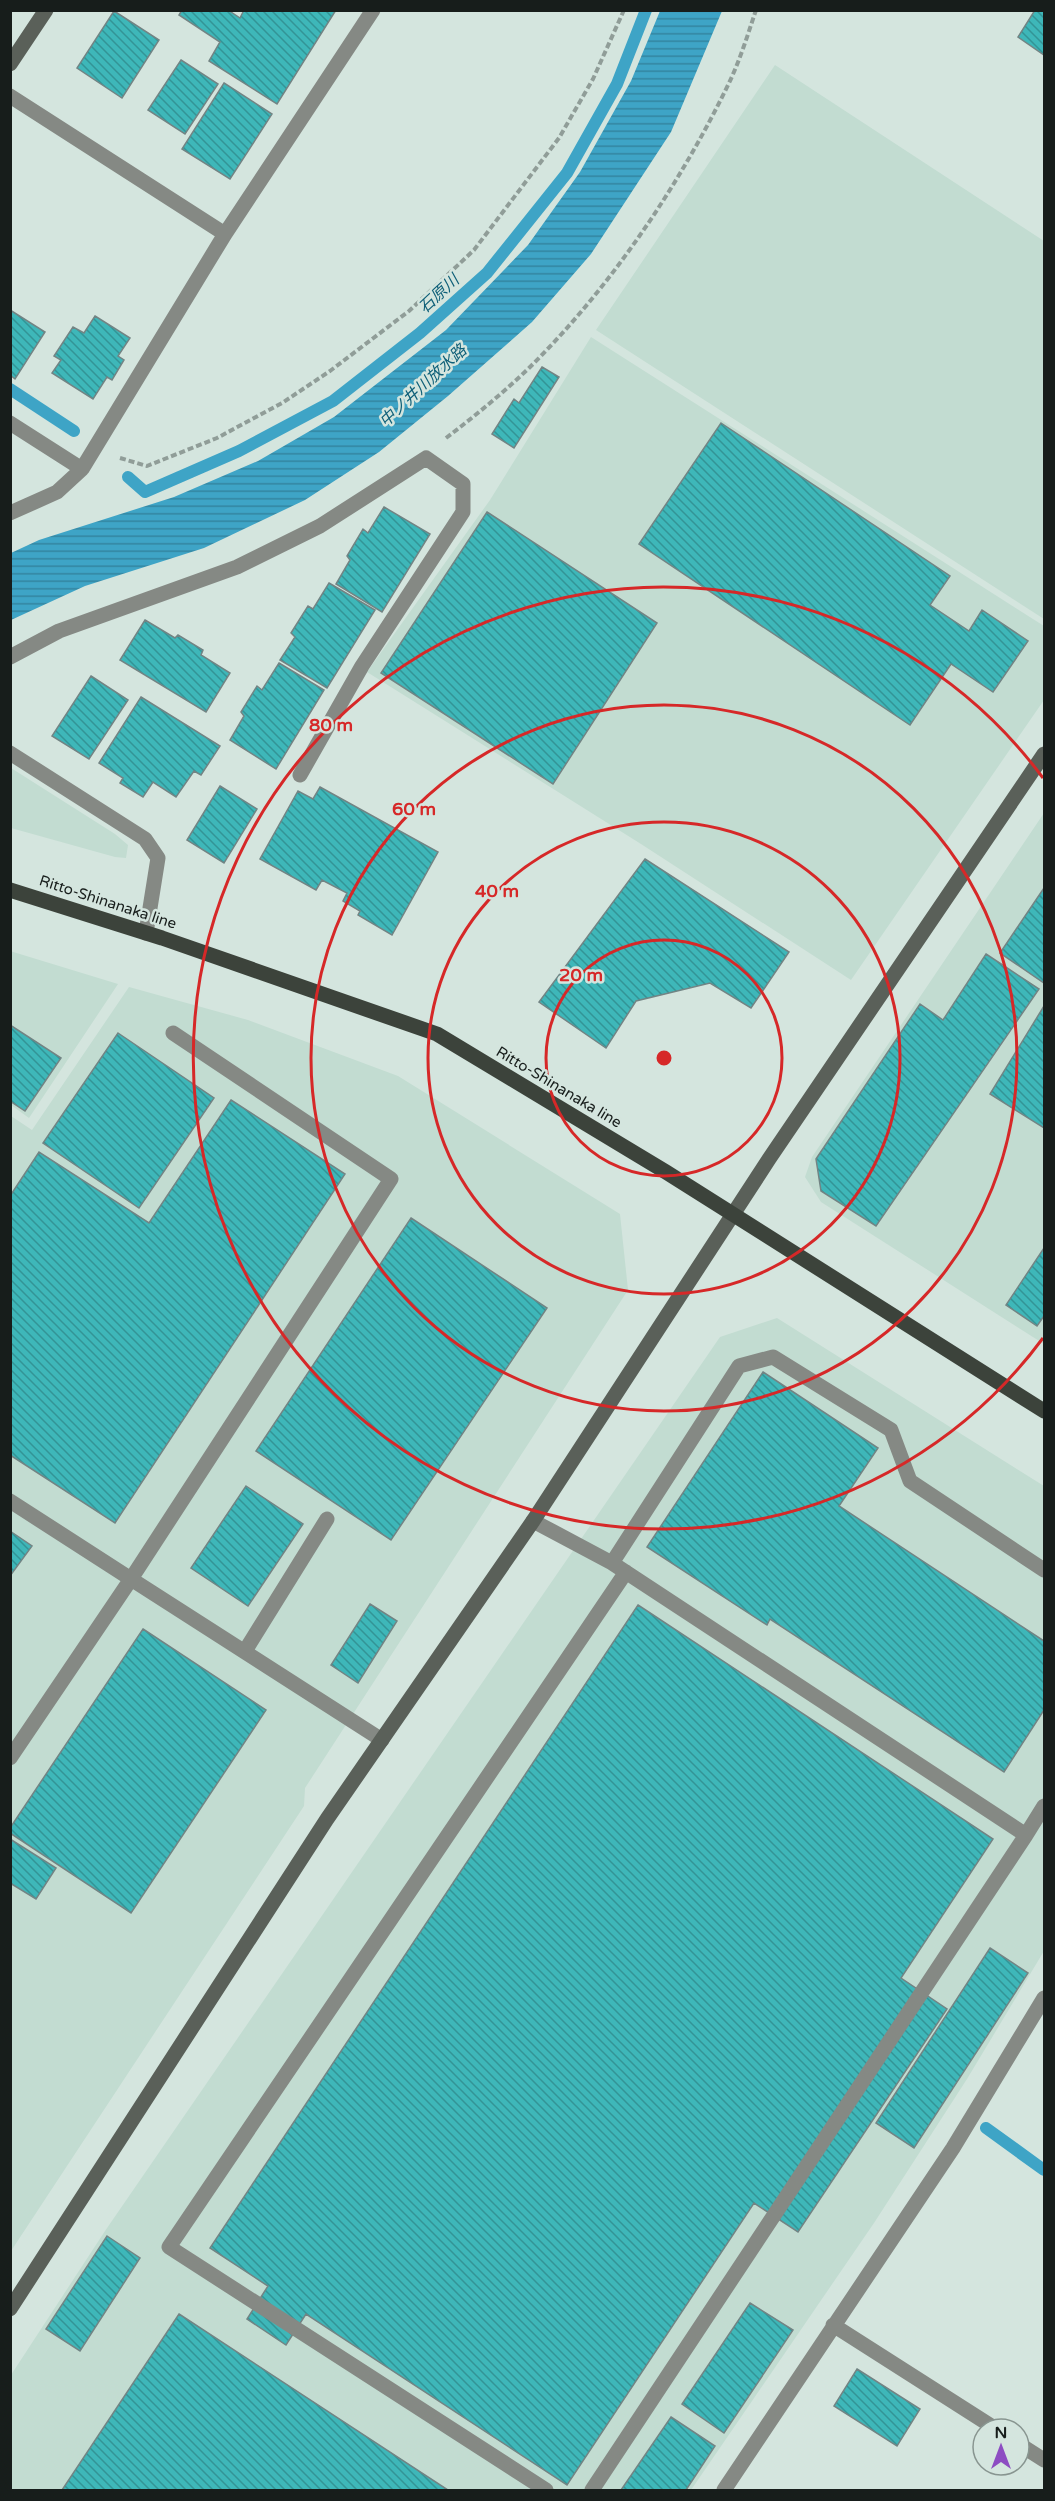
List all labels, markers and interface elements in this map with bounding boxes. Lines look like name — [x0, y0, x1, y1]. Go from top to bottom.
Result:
water label: 石原川 — [415, 269, 465, 318]
water label: 中ノ井川放水路 — [375, 339, 472, 432]
text: 80 m — [309, 714, 353, 736]
text: 60 m — [392, 798, 436, 820]
street label: Ritto-Shinanaka line — [37, 871, 179, 933]
text: 40 m — [475, 880, 519, 902]
text: 20 m — [559, 964, 603, 986]
street label: Ritto-Shinanaka line — [493, 1042, 625, 1132]
centre of rings — [654, 1048, 674, 1068]
north arrow — [971, 2417, 1031, 2477]
text: N — [995, 2423, 1007, 2443]

